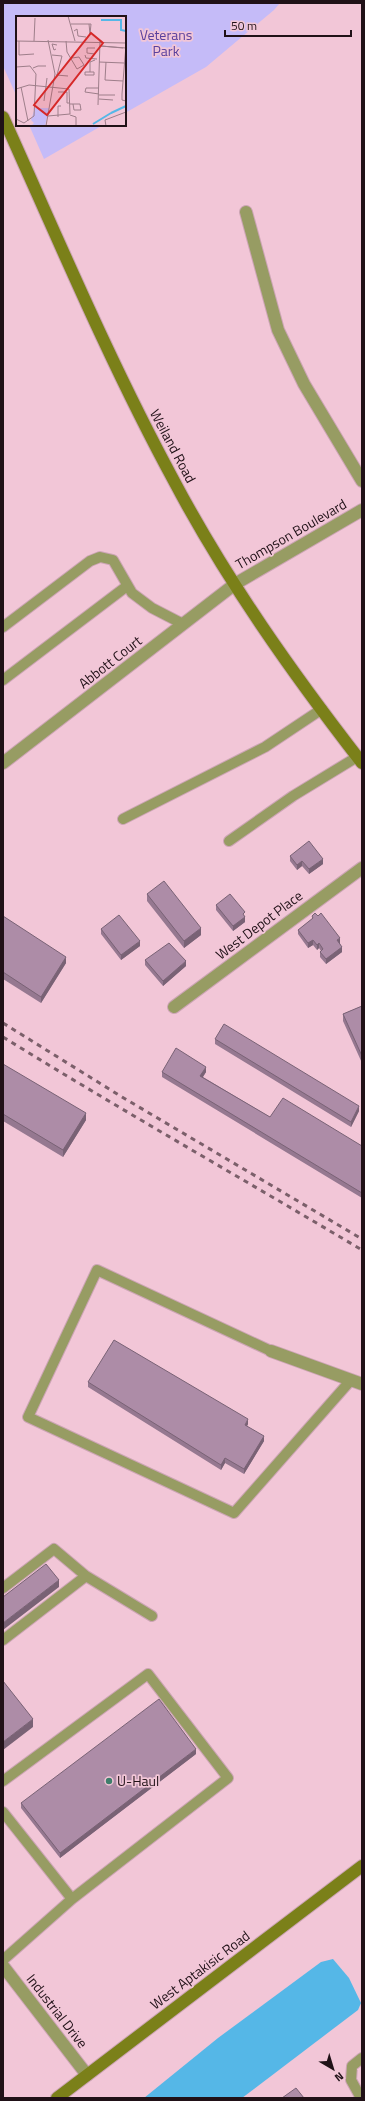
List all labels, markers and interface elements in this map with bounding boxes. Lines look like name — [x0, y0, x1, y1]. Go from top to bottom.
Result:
scale bar — [225, 12, 351, 38]
inset map — [16, 16, 126, 126]
text: 50 m — [231, 16, 257, 35]
park label: Veterans Park — [140, 24, 192, 61]
street label: Weiland Road — [145, 405, 202, 486]
street label: Thompson Boulevard — [231, 493, 350, 574]
street label: Abbott Court — [74, 630, 146, 693]
street label: West Depot Place — [211, 885, 307, 964]
place label: U-Haul — [117, 1770, 159, 1791]
marker: U-Haul — [104, 1776, 114, 1786]
street label: West Aptakisic Road — [145, 1925, 254, 2014]
street label: Industrial Drive — [22, 1969, 93, 2052]
north arrow — [313, 2049, 353, 2089]
text: N — [331, 2068, 347, 2086]

